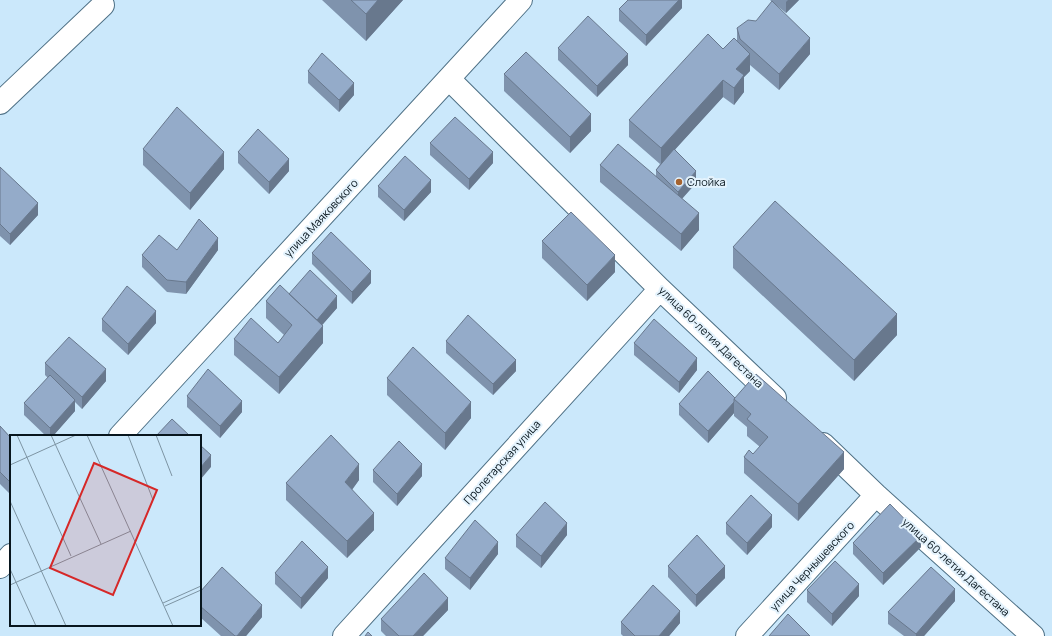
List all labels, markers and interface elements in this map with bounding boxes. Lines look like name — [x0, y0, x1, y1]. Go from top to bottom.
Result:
place label: Слойка — [687, 174, 726, 189]
street label: улица Маяковского — [280, 175, 361, 260]
marker: Слойка — [674, 177, 684, 187]
street label: улица 60-летия Дагестана — [656, 283, 767, 391]
street label: Пролетарская улица — [460, 416, 543, 507]
inset map — [10, 435, 201, 626]
street label: улица 60-летия Дагестана — [899, 514, 1013, 619]
street label: улица Чернышевского — [766, 517, 857, 614]

